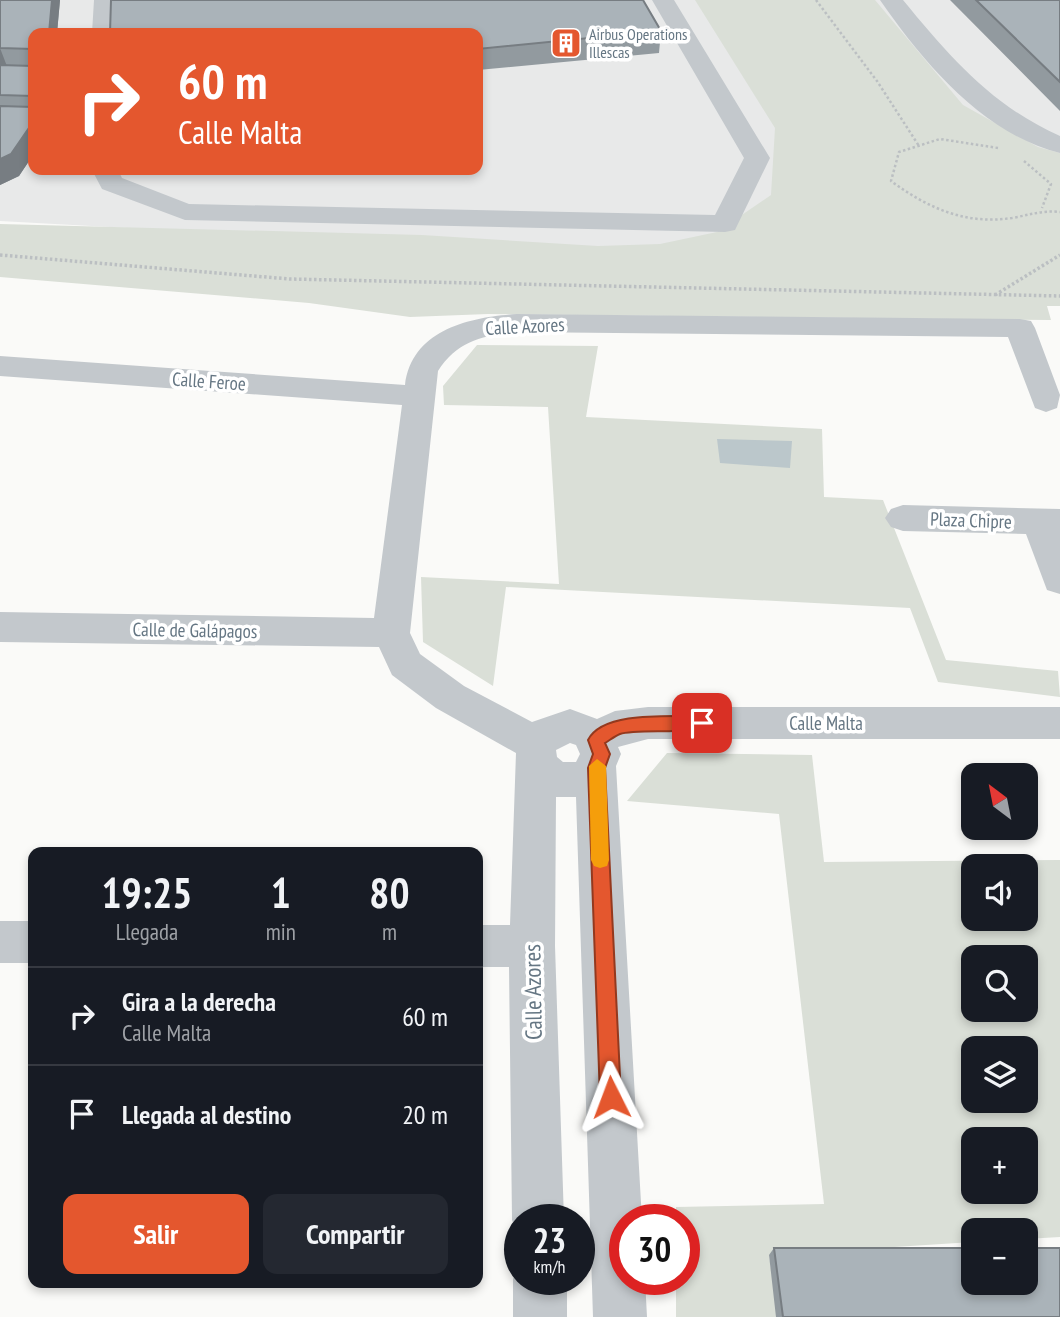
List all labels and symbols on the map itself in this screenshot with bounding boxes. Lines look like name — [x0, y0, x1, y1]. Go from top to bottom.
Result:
place label: Airbus Operations Illescas — [589, 24, 687, 62]
building icon: Airbus Operations Illescas — [549, 26, 583, 60]
street label: Calle Azores — [485, 312, 565, 340]
street label: Calle Feroe — [171, 366, 247, 396]
street label: Plaza Chipre — [930, 507, 1012, 533]
street label: Calle de Galápagos — [133, 617, 257, 643]
pin — [672, 693, 732, 753]
street label: Calle Malta — [789, 711, 863, 735]
north arrow — [961, 763, 1038, 840]
street label: Calle Azores — [517, 944, 548, 1040]
position arrow — [574, 1060, 648, 1134]
speed limit sign: 30 — [609, 1204, 700, 1295]

